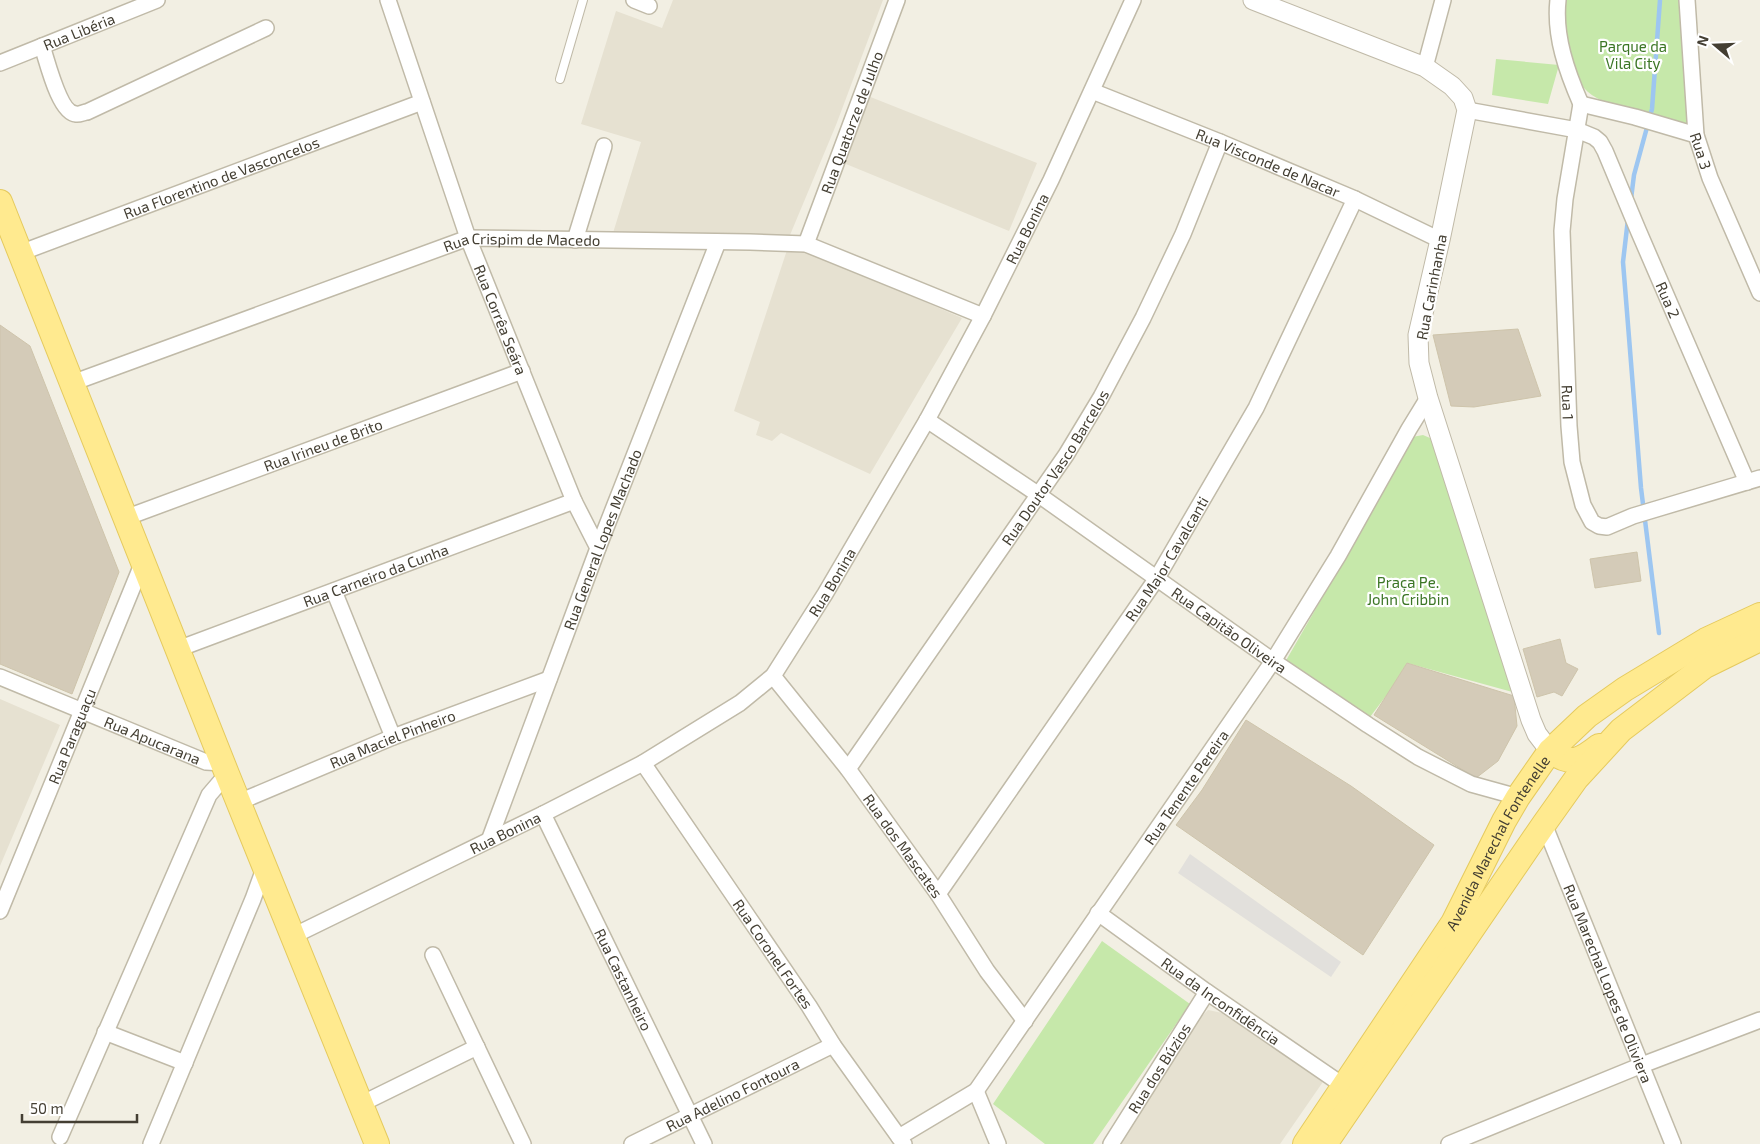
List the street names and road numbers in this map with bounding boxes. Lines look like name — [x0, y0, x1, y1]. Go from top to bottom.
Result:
street label: Rua Libéria — [40, 9, 117, 54]
street label: Rua Quatorze de Julho — [817, 48, 886, 196]
street label: Rua Visconde de Nacar — [1193, 124, 1343, 201]
street label: Rua 3 — [1687, 130, 1716, 172]
street label: Rua Florentino de Vasconcelos — [121, 132, 322, 222]
street label: Rua Bonina — [1002, 190, 1052, 267]
street label: Rua Crispim de Macedo — [441, 229, 600, 255]
street label: Rua Carinhanha — [1412, 233, 1450, 341]
street label: Rua Corrêa Seára — [471, 262, 531, 377]
street label: Rua 2 — [1652, 279, 1684, 321]
street label: Rua 1 — [1559, 384, 1578, 420]
street label: Rua Doutor Vasco Barcelos — [997, 386, 1112, 548]
street label: Rua Irineu de Brito — [261, 415, 385, 475]
street label: Rua General Lopes Machado — [559, 446, 645, 632]
street label: Rua Major Cavalcanti — [1121, 493, 1212, 624]
street label: Rua Carneiro da Cunha — [301, 540, 451, 610]
street label: Rua Bonina — [804, 544, 859, 620]
street label: Rua Capitão Oliveira — [1168, 583, 1290, 677]
street label: Rua Paraguaçu — [44, 686, 99, 787]
street label: Rua Maciel Pinheiro — [327, 706, 458, 772]
street label: Rua Apucarana — [102, 712, 203, 768]
street label: Rua Tenente Pereira — [1140, 726, 1232, 848]
street label: Avenida Marechal Fontenelle — [1442, 752, 1553, 934]
street label: Rua dos Mascates — [860, 790, 947, 901]
street label: Rua Bonina — [467, 808, 544, 857]
street label: Rua Marechal Lopes de Oliviera — [1560, 881, 1656, 1086]
street label: Rua Coronel Fortes — [730, 895, 817, 1012]
street label: Rua Castanheiro — [591, 925, 656, 1033]
street label: Rua da Inconfidência — [1158, 953, 1284, 1048]
street label: Rua dos Búzios — [1124, 1020, 1194, 1116]
street label: Rua Adelino Fontoura — [663, 1054, 802, 1135]

